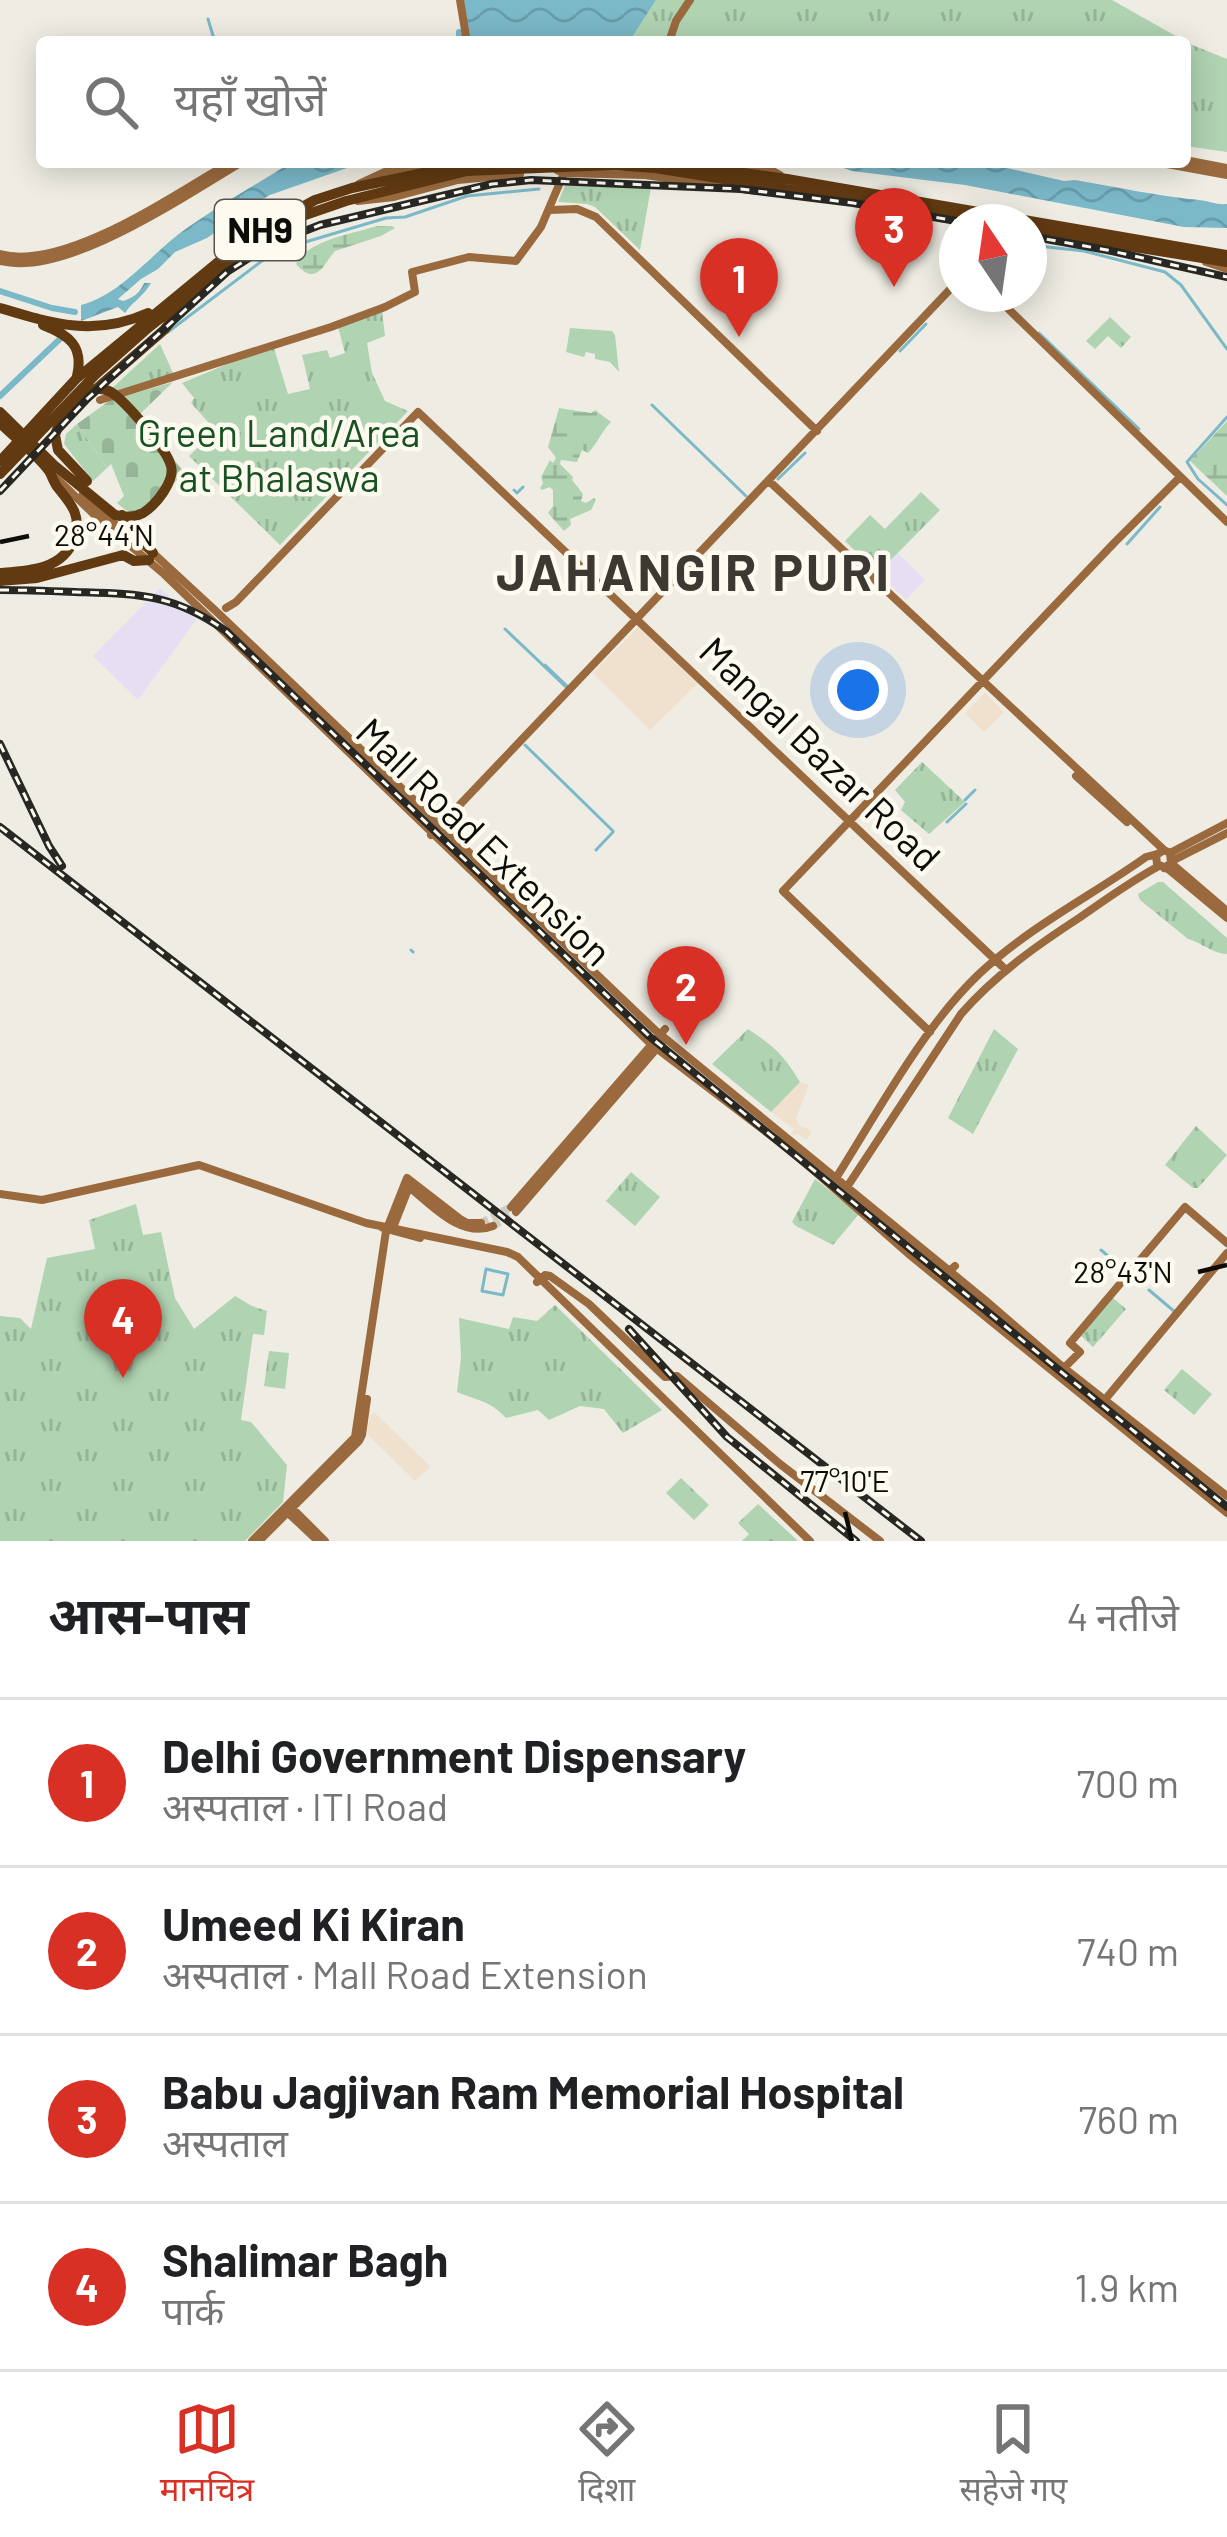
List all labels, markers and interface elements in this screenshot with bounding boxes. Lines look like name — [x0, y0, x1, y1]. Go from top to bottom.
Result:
search box — [36, 36, 1191, 168]
icon: search — [78, 69, 144, 135]
text: यहाँ खोजें — [174, 71, 327, 125]
pin: 3 — [855, 188, 933, 287]
road number: NH9 — [215, 200, 305, 260]
north arrow — [939, 204, 1047, 312]
pin: 1 — [700, 238, 778, 337]
park label: Green Land/Area at Bhalaswa — [138, 408, 420, 500]
text: 28°44'N — [54, 516, 154, 552]
district label: JAHANGIR PURI — [496, 540, 892, 601]
street label: Mangal Bazar Road — [691, 626, 951, 880]
your location — [828, 660, 888, 720]
street label: Mall Road Extension — [348, 707, 622, 975]
pin: 2 — [647, 946, 725, 1045]
text: 28°43'N — [1073, 1253, 1173, 1289]
pin: 4 — [84, 1279, 162, 1378]
text: 77°10'E — [800, 1462, 890, 1498]
text: आस-पास — [48, 1583, 249, 1644]
text: 4 नतीजे — [1067, 1592, 1179, 1639]
text: Delhi Government Dispensary — [162, 1728, 746, 1782]
text: 1 — [80, 1759, 94, 1806]
text: 700 m — [1076, 1759, 1179, 1806]
text: अस्पताल · ITI Road — [162, 1782, 448, 1829]
text: Umeed Ki Kiran — [162, 1896, 465, 1950]
text: 2 — [76, 1927, 98, 1974]
text: 740 m — [1077, 1927, 1179, 1974]
text: अस्पताल · Mall Road Extension — [162, 1950, 648, 1997]
text: Babu Jagjivan Ram Memorial Hospital — [162, 2064, 904, 2118]
text: 3 — [76, 2095, 98, 2142]
text: 760 m — [1078, 2095, 1179, 2142]
text: अस्पताल — [162, 2118, 288, 2165]
text: Shalimar Bagh — [162, 2232, 448, 2286]
text: 4 — [75, 2263, 99, 2310]
text: 1.9 km — [1075, 2263, 1179, 2310]
text: पार्क — [162, 2286, 224, 2333]
tab: मानचित्र — [160, 2396, 254, 2514]
tab: दिशा — [574, 2396, 640, 2514]
tab: सहेजे गए — [959, 2396, 1067, 2514]

